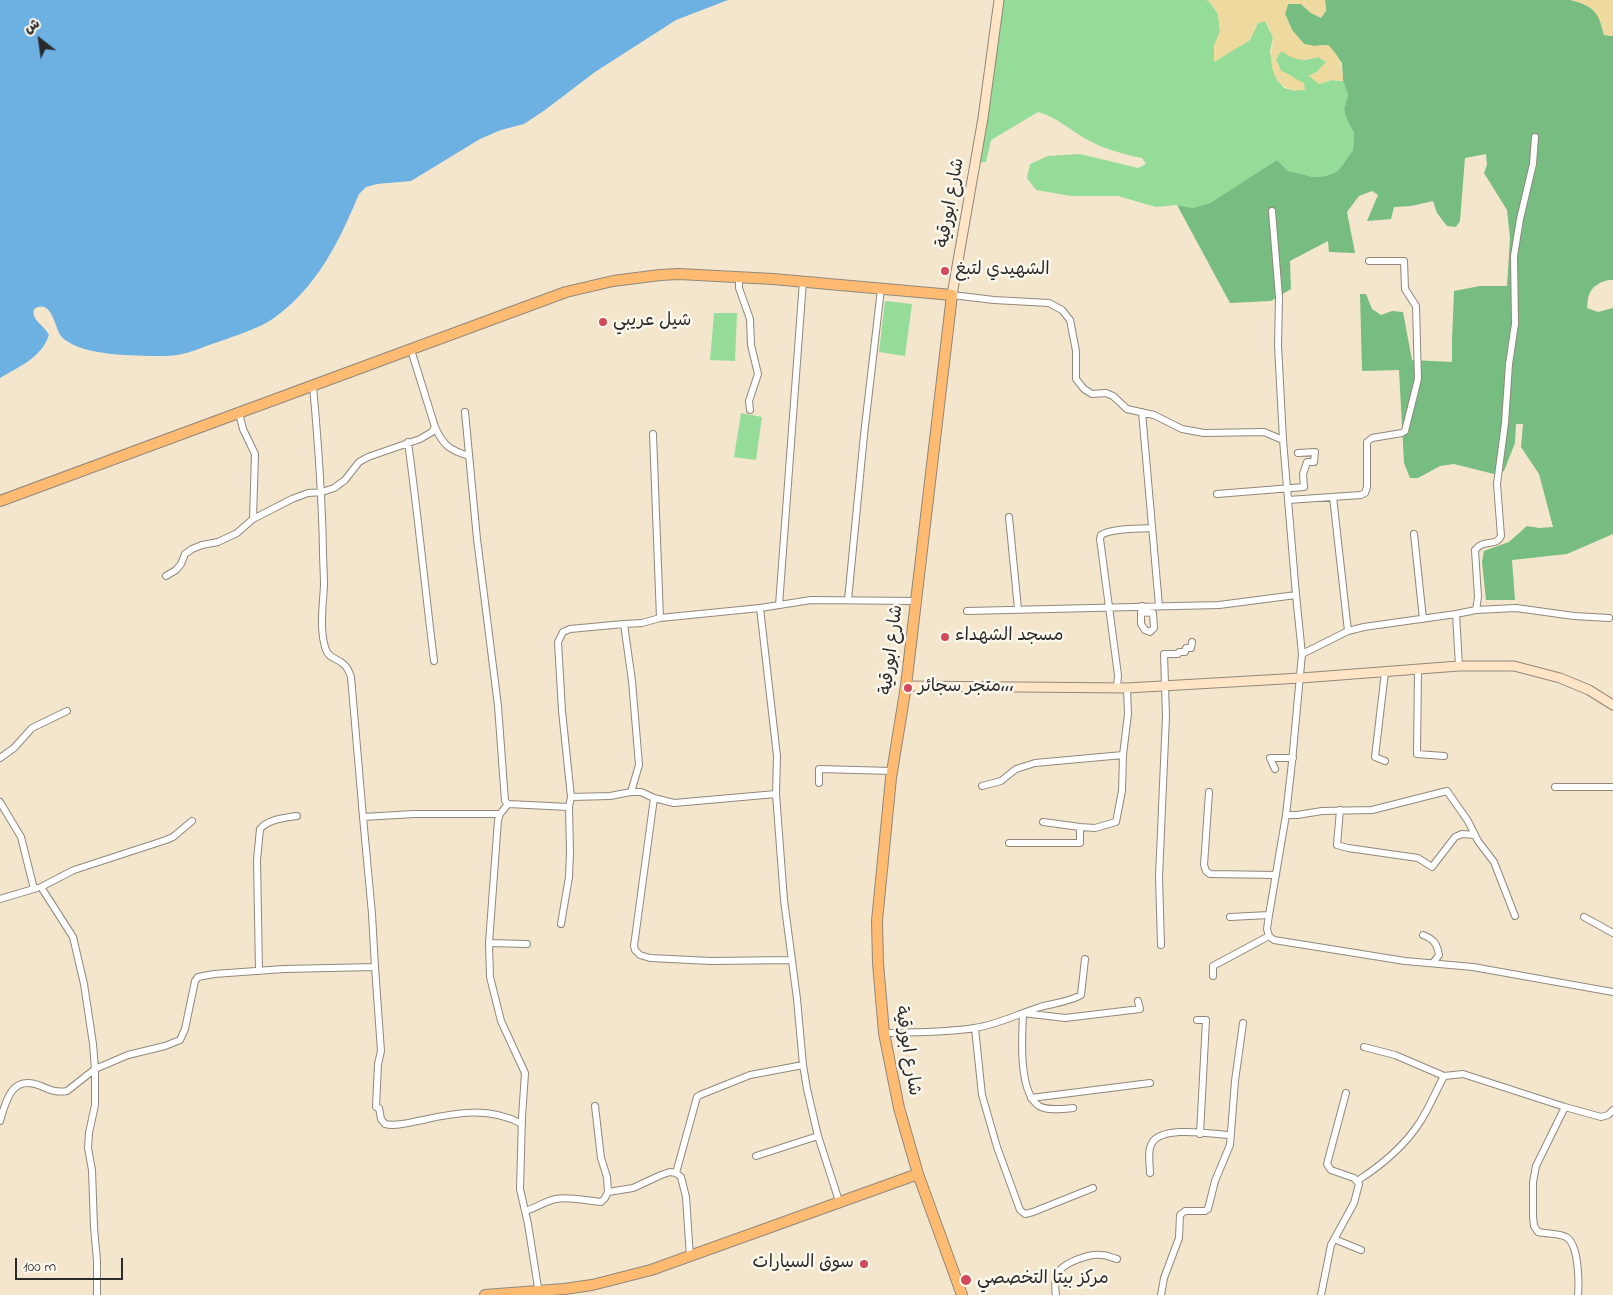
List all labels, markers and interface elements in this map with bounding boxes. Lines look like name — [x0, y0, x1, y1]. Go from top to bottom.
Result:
text: ش — [20, 14, 44, 40]
north arrow — [15, 15, 65, 65]
street label: شارع ابورقية — [933, 157, 971, 249]
place label: الشهيدي لتبغ — [955, 260, 1050, 282]
marker: الشهيدي لتبغ — [939, 265, 951, 277]
place label: شيل عريبي — [613, 311, 691, 333]
marker: شيل عريبي — [597, 316, 609, 328]
street label: شارع ابورقية — [877, 604, 909, 696]
place label: مسجد الشهداء — [955, 626, 1063, 648]
marker: مسجد الشهداء — [939, 631, 951, 643]
place label: متجر سجائر،،، — [918, 677, 1014, 699]
marker: متجر سجائر،،، — [902, 682, 914, 694]
street label: شارع ابورقية — [888, 1005, 924, 1097]
scale bar — [18, 1248, 125, 1280]
place label: سوق السيارات — [753, 1253, 854, 1275]
text: 100 m — [23, 1256, 56, 1278]
marker: سوق السيارات — [858, 1258, 870, 1270]
place label: مركز بيتا التخصصي — [977, 1269, 1109, 1291]
marker: مركز بيتا التخصصي — [959, 1273, 973, 1287]

